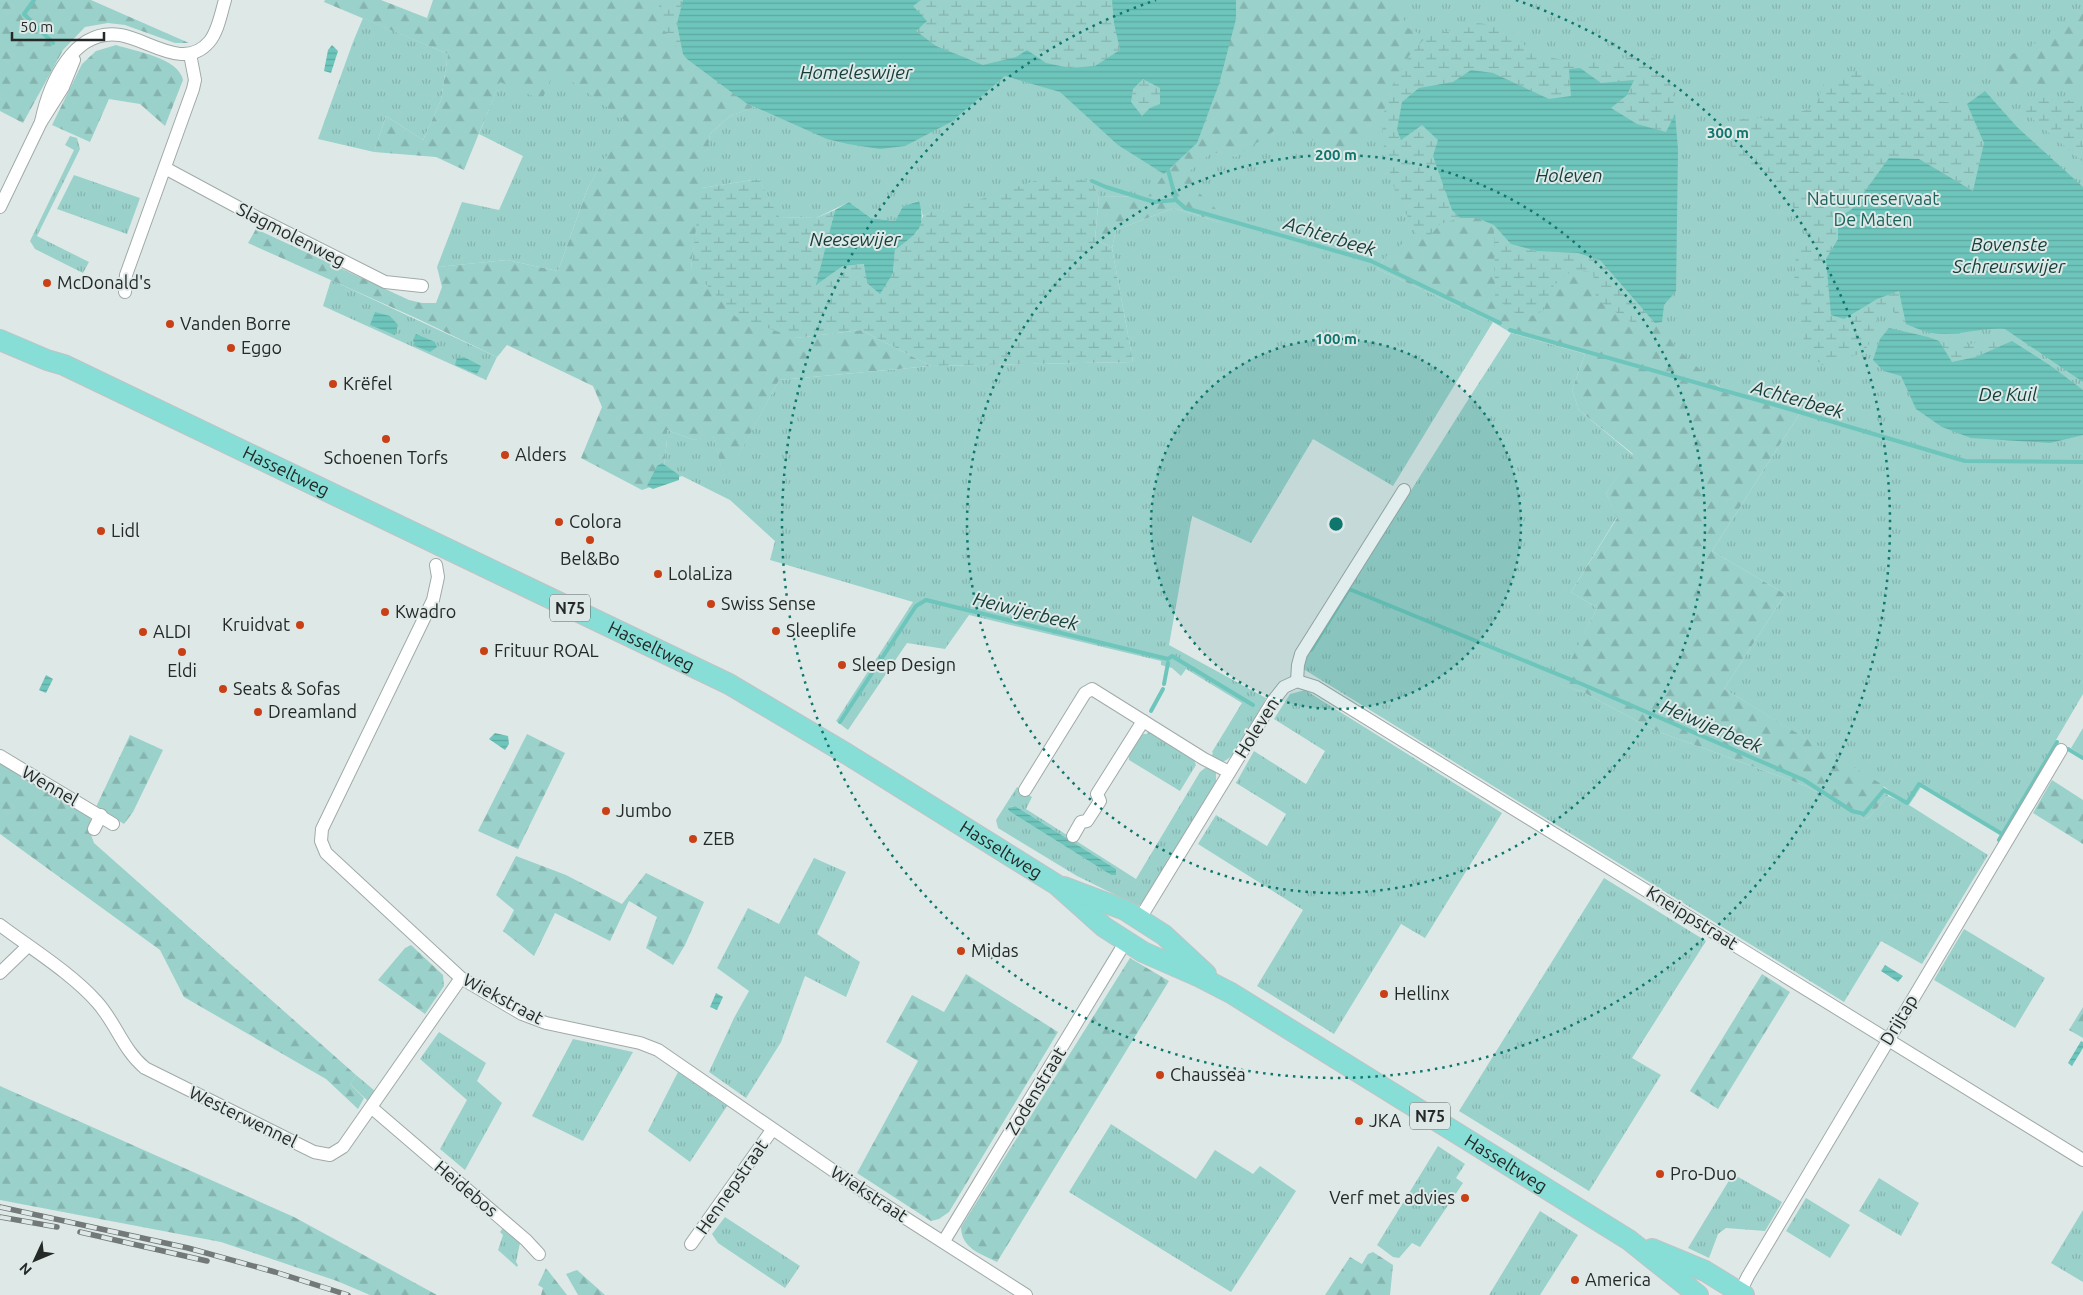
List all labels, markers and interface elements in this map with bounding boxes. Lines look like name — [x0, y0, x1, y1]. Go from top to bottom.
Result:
scale bar — [12, 10, 105, 42]
text: 50 m — [20, 18, 53, 35]
water label: Homeleswijer — [800, 61, 913, 83]
text: 300 m — [1707, 124, 1749, 141]
text: 200 m — [1315, 146, 1357, 163]
water label: Holeven — [1535, 164, 1603, 186]
park label: Natuurreservaat De Maten — [1807, 188, 1939, 229]
street label: Slagmolenweg — [234, 198, 349, 270]
water label: Achterbeek — [1280, 211, 1379, 260]
water label: Neesewijer — [810, 228, 901, 250]
water label: Bovenste Schreurswijer — [1952, 233, 2066, 277]
place label: McDonald's — [57, 272, 151, 292]
marker: McDonald's — [41, 277, 53, 289]
place label: Vanden Borre — [180, 313, 291, 333]
marker: Vanden Borre — [164, 318, 176, 330]
text: 100 m — [1315, 330, 1357, 347]
place label: Eggo — [241, 337, 282, 357]
marker: Eggo — [225, 342, 237, 354]
place label: Krëfel — [343, 373, 392, 393]
water label: Achterbeek — [1748, 375, 1847, 423]
marker: Krëfel — [327, 378, 339, 390]
water label: De Kuil — [1979, 383, 2038, 405]
marker: Schoenen Torfs — [380, 433, 392, 445]
street label: Hasseltweg — [240, 441, 333, 500]
place label: Alders — [515, 444, 567, 464]
place label: Schoenen Torfs — [324, 447, 448, 467]
marker: Alders — [499, 449, 511, 461]
place label: Colora — [569, 511, 622, 531]
centre of rings — [1327, 515, 1345, 533]
marker: Colora — [553, 516, 565, 528]
place label: Lidl — [111, 520, 140, 540]
marker: Lidl — [95, 525, 107, 537]
marker: Bel&Bo — [584, 534, 596, 546]
place label: Bel&Bo — [560, 548, 620, 568]
place label: LolaLiza — [668, 563, 733, 583]
marker: LolaLiza — [652, 568, 664, 580]
water label: Heiwijerbeek — [971, 587, 1081, 635]
place label: Swiss Sense — [721, 593, 816, 613]
road number: N75 — [550, 594, 590, 622]
marker: Swiss Sense — [705, 598, 717, 610]
place label: Kwadro — [395, 601, 456, 621]
marker: Kwadro — [379, 606, 391, 618]
place label: Kruidvat — [222, 614, 290, 634]
street label: Hasseltweg — [605, 617, 698, 675]
marker: Kruidvat — [294, 619, 306, 631]
place label: Sleeplife — [786, 620, 856, 640]
place label: ALDI — [153, 621, 191, 641]
marker: Sleeplife — [770, 625, 782, 637]
marker: ALDI — [137, 626, 149, 638]
place label: Frituur ROAL — [494, 640, 599, 660]
marker: Frituur ROAL — [478, 645, 490, 657]
marker: Eldi — [176, 646, 188, 658]
place label: Sleep Design — [852, 654, 956, 674]
marker: Sleep Design — [836, 659, 848, 671]
place label: Eldi — [167, 660, 197, 680]
place label: Seats & Sofas — [233, 678, 341, 698]
marker: Seats & Sofas — [217, 683, 229, 695]
street label: Holeven — [1230, 694, 1282, 761]
water label: Heiwijerbeek — [1658, 695, 1766, 757]
place label: Dreamland — [268, 701, 357, 721]
marker: Dreamland — [252, 706, 264, 718]
street label: Wennel — [19, 761, 82, 809]
place label: Jumbo — [616, 800, 672, 820]
marker: Jumbo — [600, 805, 612, 817]
street label: Hasseltweg — [957, 816, 1046, 882]
place label: ZEB — [703, 828, 735, 848]
marker: ZEB — [687, 833, 699, 845]
street label: Kneippstraat — [1643, 881, 1742, 953]
place label: Midas — [971, 940, 1019, 960]
marker: Midas — [955, 945, 967, 957]
street label: Wiekstraat — [460, 969, 547, 1028]
place label: Hellinx — [1394, 983, 1450, 1003]
marker: Hellinx — [1378, 988, 1390, 1000]
street label: Drijtap — [1875, 991, 1921, 1048]
street label: Zodenstraat — [1001, 1043, 1069, 1138]
place label: Chaussea — [1170, 1064, 1246, 1084]
marker: Chaussea — [1154, 1069, 1166, 1081]
street label: Westerwennel — [186, 1081, 301, 1151]
road number: N75 — [1410, 1102, 1450, 1130]
place label: JKA — [1369, 1110, 1401, 1130]
marker: JKA — [1353, 1115, 1365, 1127]
street label: Hasseltweg — [1461, 1130, 1551, 1196]
street label: Hennepstraat — [691, 1135, 771, 1238]
street label: Heidebos — [431, 1156, 502, 1221]
street label: Wiekstraat — [827, 1161, 912, 1225]
place label: Pro-Duo — [1670, 1163, 1737, 1183]
marker: Pro-Duo — [1654, 1168, 1666, 1180]
place label: Verf met advies — [1329, 1187, 1455, 1207]
marker: Verf met advies — [1459, 1192, 1471, 1204]
north arrow — [10, 1235, 60, 1285]
text: N — [16, 1260, 35, 1278]
place label: America — [1585, 1269, 1651, 1289]
marker: America — [1569, 1274, 1581, 1286]

